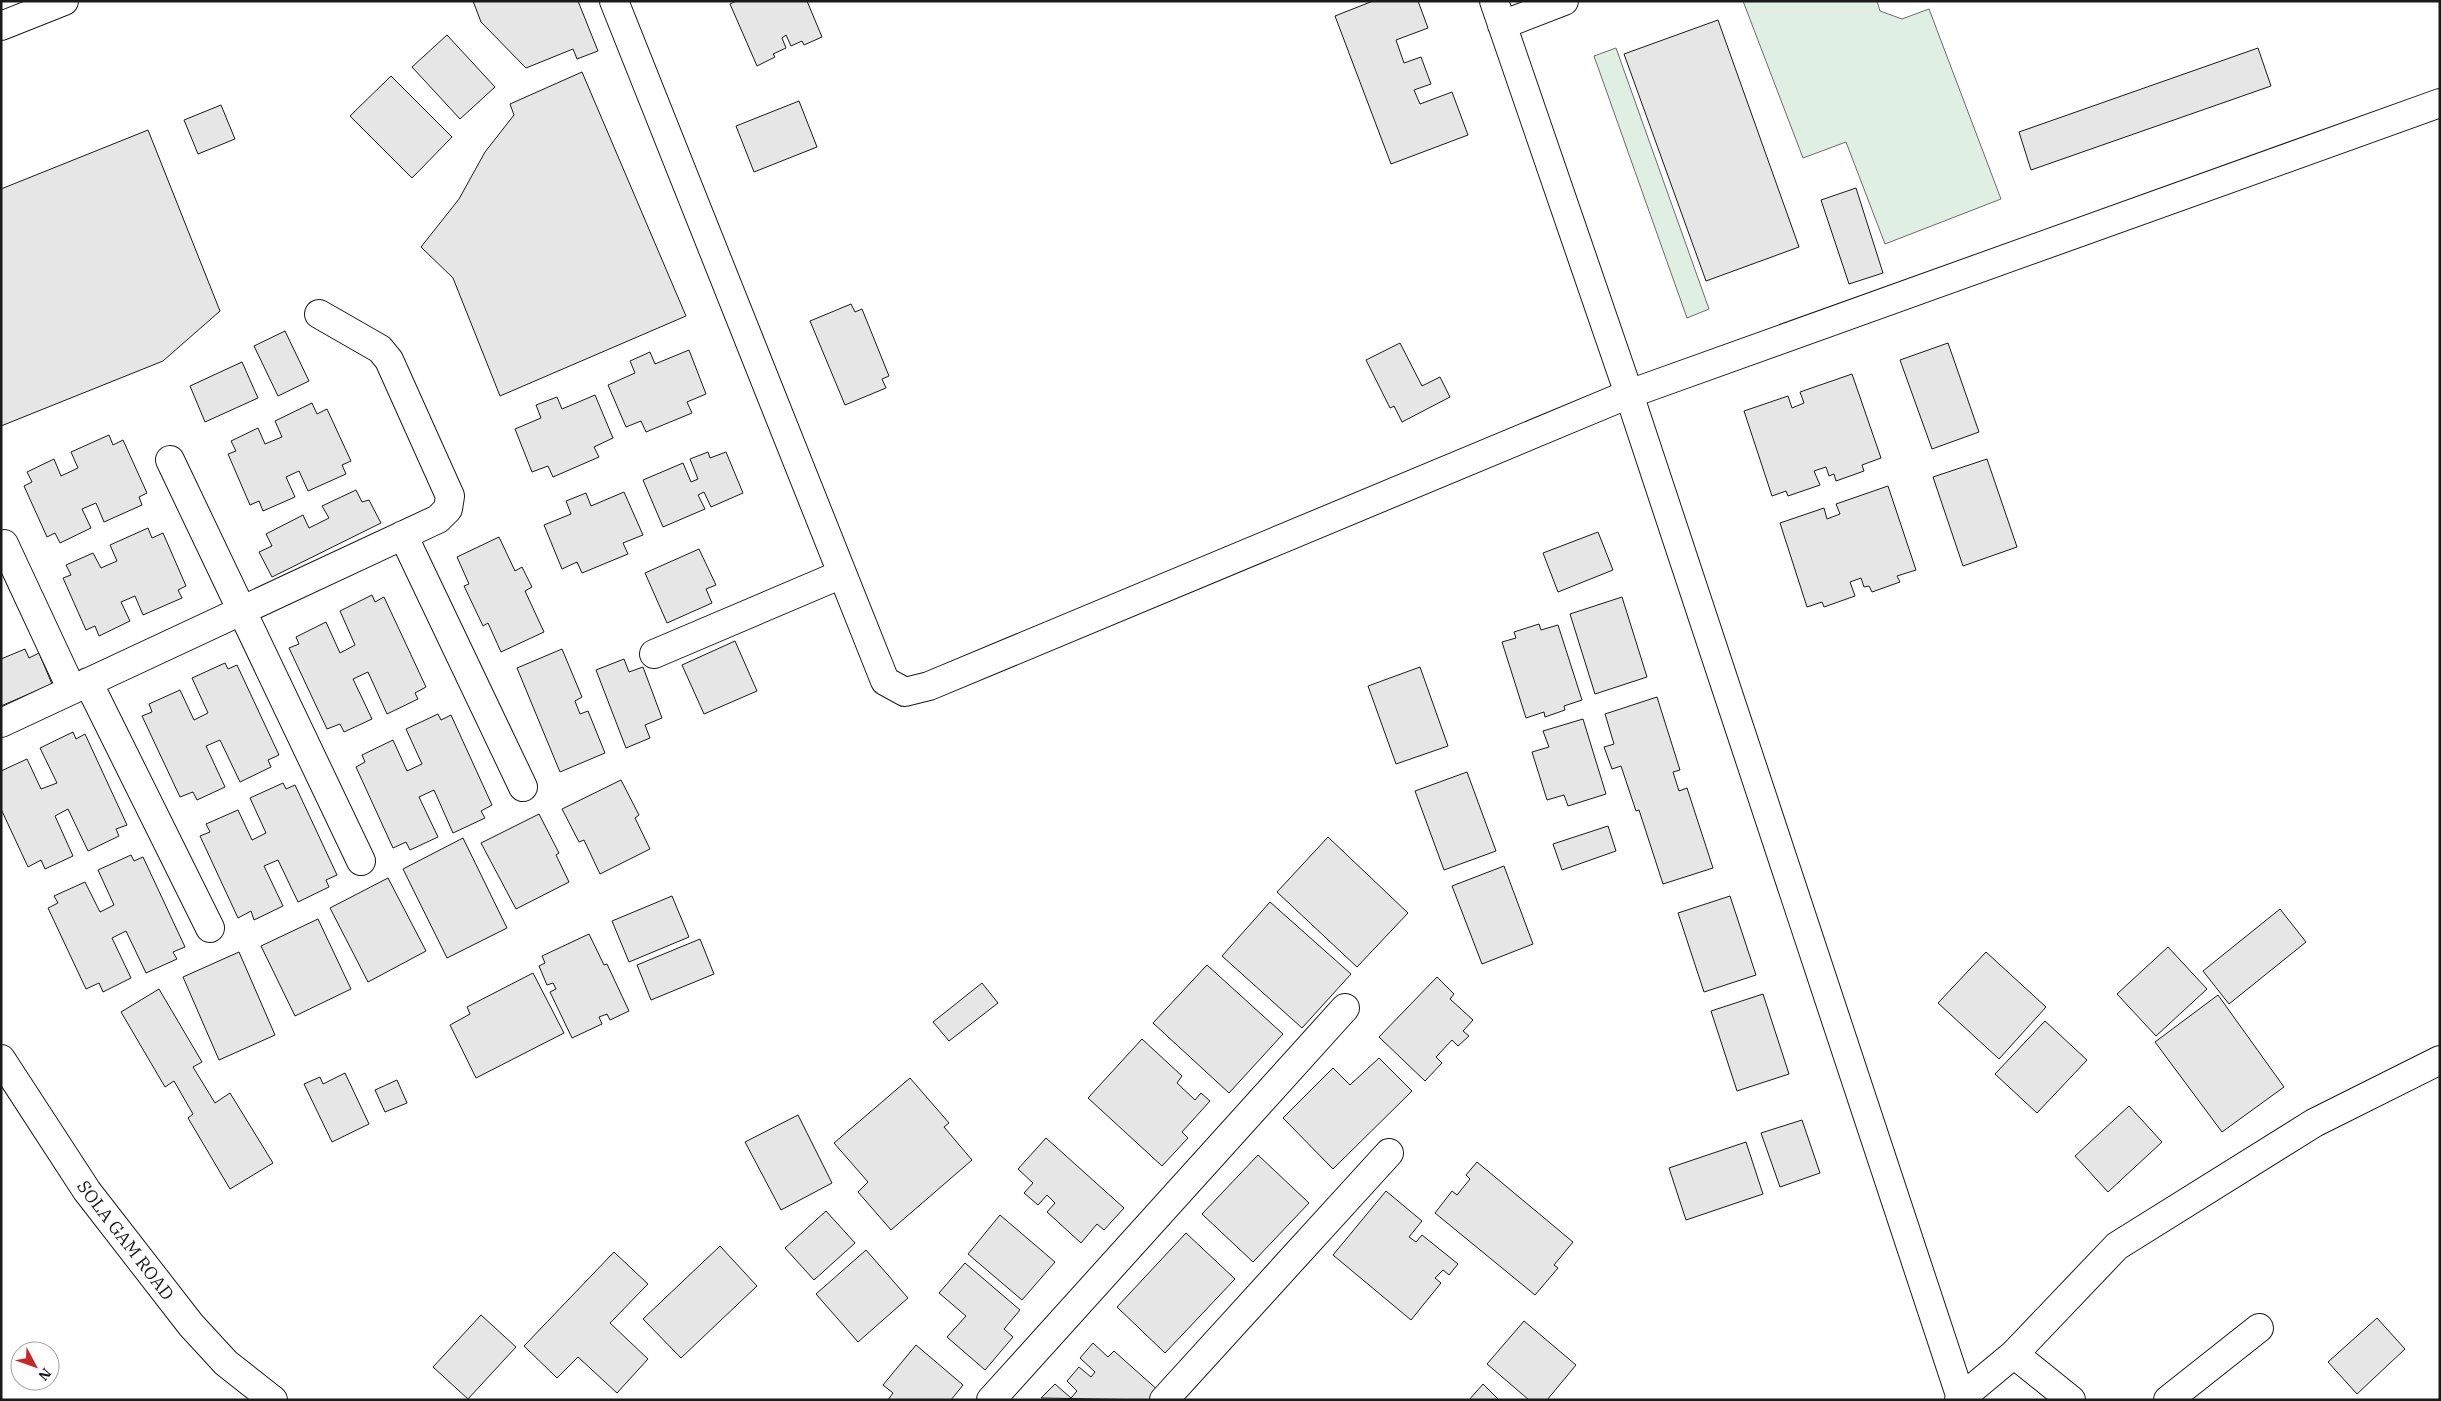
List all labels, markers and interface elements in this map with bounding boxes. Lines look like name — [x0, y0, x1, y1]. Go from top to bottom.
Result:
street label: SOLA GAM ROAD — [72, 1176, 179, 1305]
north arrow — [10, 1341, 60, 1391]
text: N — [34, 1364, 55, 1385]

